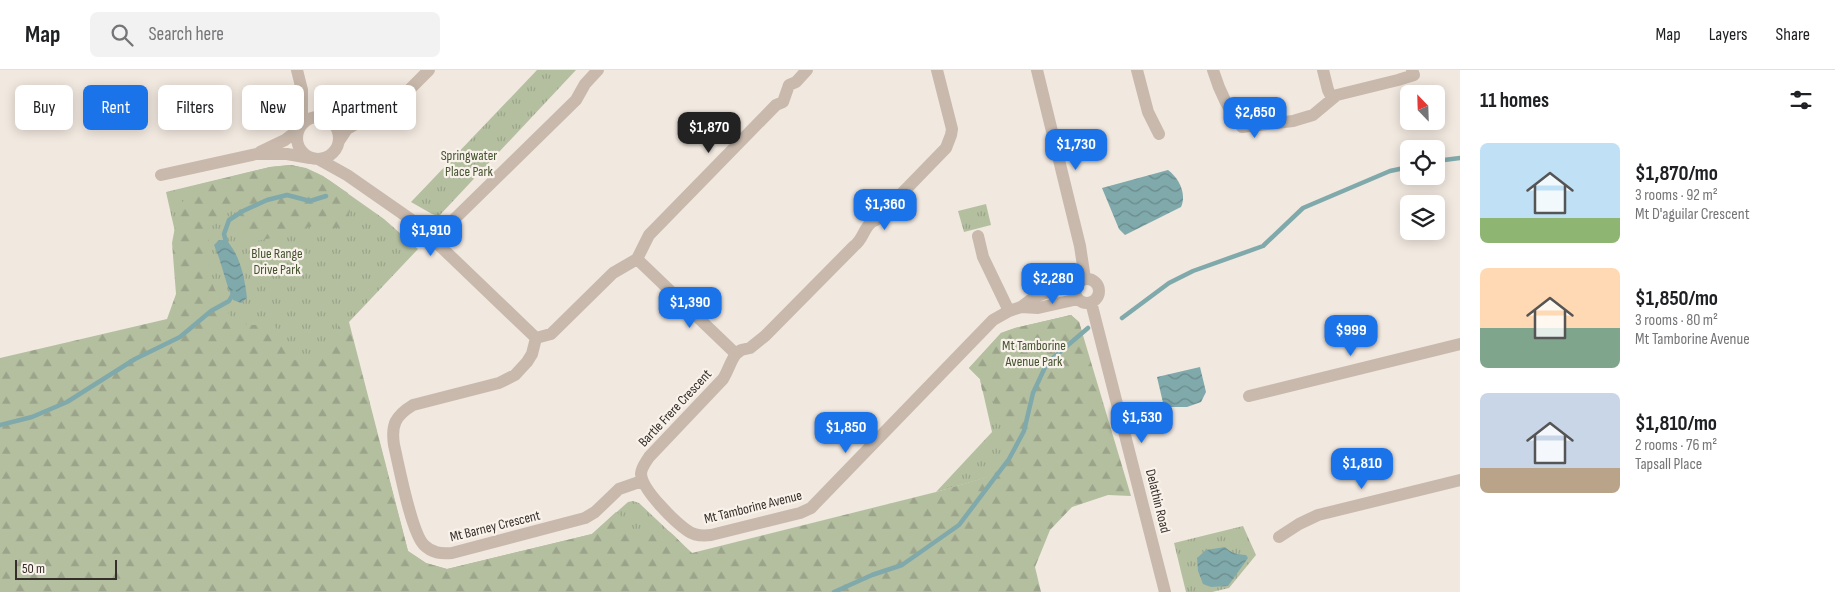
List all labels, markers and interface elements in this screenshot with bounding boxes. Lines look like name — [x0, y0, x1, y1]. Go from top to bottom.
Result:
search box — [90, 12, 440, 57]
text: Map — [25, 20, 60, 49]
icon: search — [108, 21, 136, 49]
text: Search here — [148, 23, 224, 46]
text: Map — [1656, 24, 1681, 45]
text: Layers — [1709, 24, 1748, 45]
text: Share — [1776, 24, 1810, 45]
chip: Buy — [15, 85, 73, 130]
chip: Rent — [83, 85, 148, 130]
chip: Filters — [158, 85, 232, 130]
chip: New — [242, 85, 304, 130]
chip: Apartment — [314, 85, 416, 130]
north arrow — [1400, 85, 1445, 130]
map controls — [1400, 85, 1445, 240]
icon: filters — [1787, 86, 1815, 114]
text: 11 homes — [1480, 88, 1549, 113]
pin: $2,650 — [1214, 97, 1296, 139]
text: $2,650 — [1235, 103, 1276, 122]
pin: $1,870 — [668, 112, 750, 154]
text: $1,870 — [689, 118, 729, 137]
pin: $1,730 — [1035, 128, 1117, 171]
text: $1,730 — [1056, 135, 1096, 154]
button: locate — [1400, 140, 1445, 185]
park label: Springwater Place Park — [441, 147, 497, 180]
text: $1,870/mo — [1635, 161, 1718, 186]
icon: home — [1520, 163, 1580, 223]
text: 3 rooms · 92 m² — [1635, 186, 1718, 205]
pin: $1,360 — [844, 189, 926, 231]
text: $1,360 — [865, 195, 905, 214]
button: layers — [1400, 195, 1445, 240]
text: Mt D'aguilar Crescent — [1635, 205, 1750, 224]
pin: $1,910 — [390, 214, 472, 257]
text: $1,910 — [411, 221, 451, 240]
park label: Blue Range Drive Park — [251, 245, 303, 278]
pin: $2,280 — [1012, 262, 1094, 305]
text: $2,280 — [1032, 269, 1074, 288]
pin: $1,390 — [649, 286, 731, 329]
text: $1,850/mo — [1635, 286, 1718, 311]
icon: home — [1520, 288, 1580, 348]
text: $1,390 — [670, 293, 710, 312]
text: 3 rooms · 80 m² — [1635, 311, 1718, 330]
pin: $999 — [1321, 314, 1381, 357]
text: $999 — [1336, 321, 1366, 340]
text: Mt Tamborine Avenue — [1635, 330, 1750, 349]
park label: Mt Tamborine Avenue Park — [1002, 337, 1066, 370]
street label: Bartle Frere Crescent — [635, 366, 715, 450]
pin: $1,530 — [1101, 402, 1183, 444]
text: $1,530 — [1122, 408, 1162, 427]
text: $1,810/mo — [1635, 411, 1717, 436]
pin: $1,850 — [805, 412, 887, 454]
icon: home — [1520, 413, 1580, 473]
text: $1,850 — [826, 418, 866, 437]
text: 2 rooms · 76 m² — [1635, 436, 1717, 455]
pin: $1,810 — [1321, 448, 1403, 490]
text: $1,810 — [1342, 454, 1382, 473]
text: Tapsall Place — [1635, 455, 1702, 474]
street label: Delathin Road — [1142, 467, 1174, 535]
street label: Mt Tamborine Avenue — [702, 487, 804, 527]
street label: Mt Barney Crescent — [448, 507, 542, 545]
scale bar — [15, 557, 118, 580]
text: 50 m — [22, 560, 45, 577]

